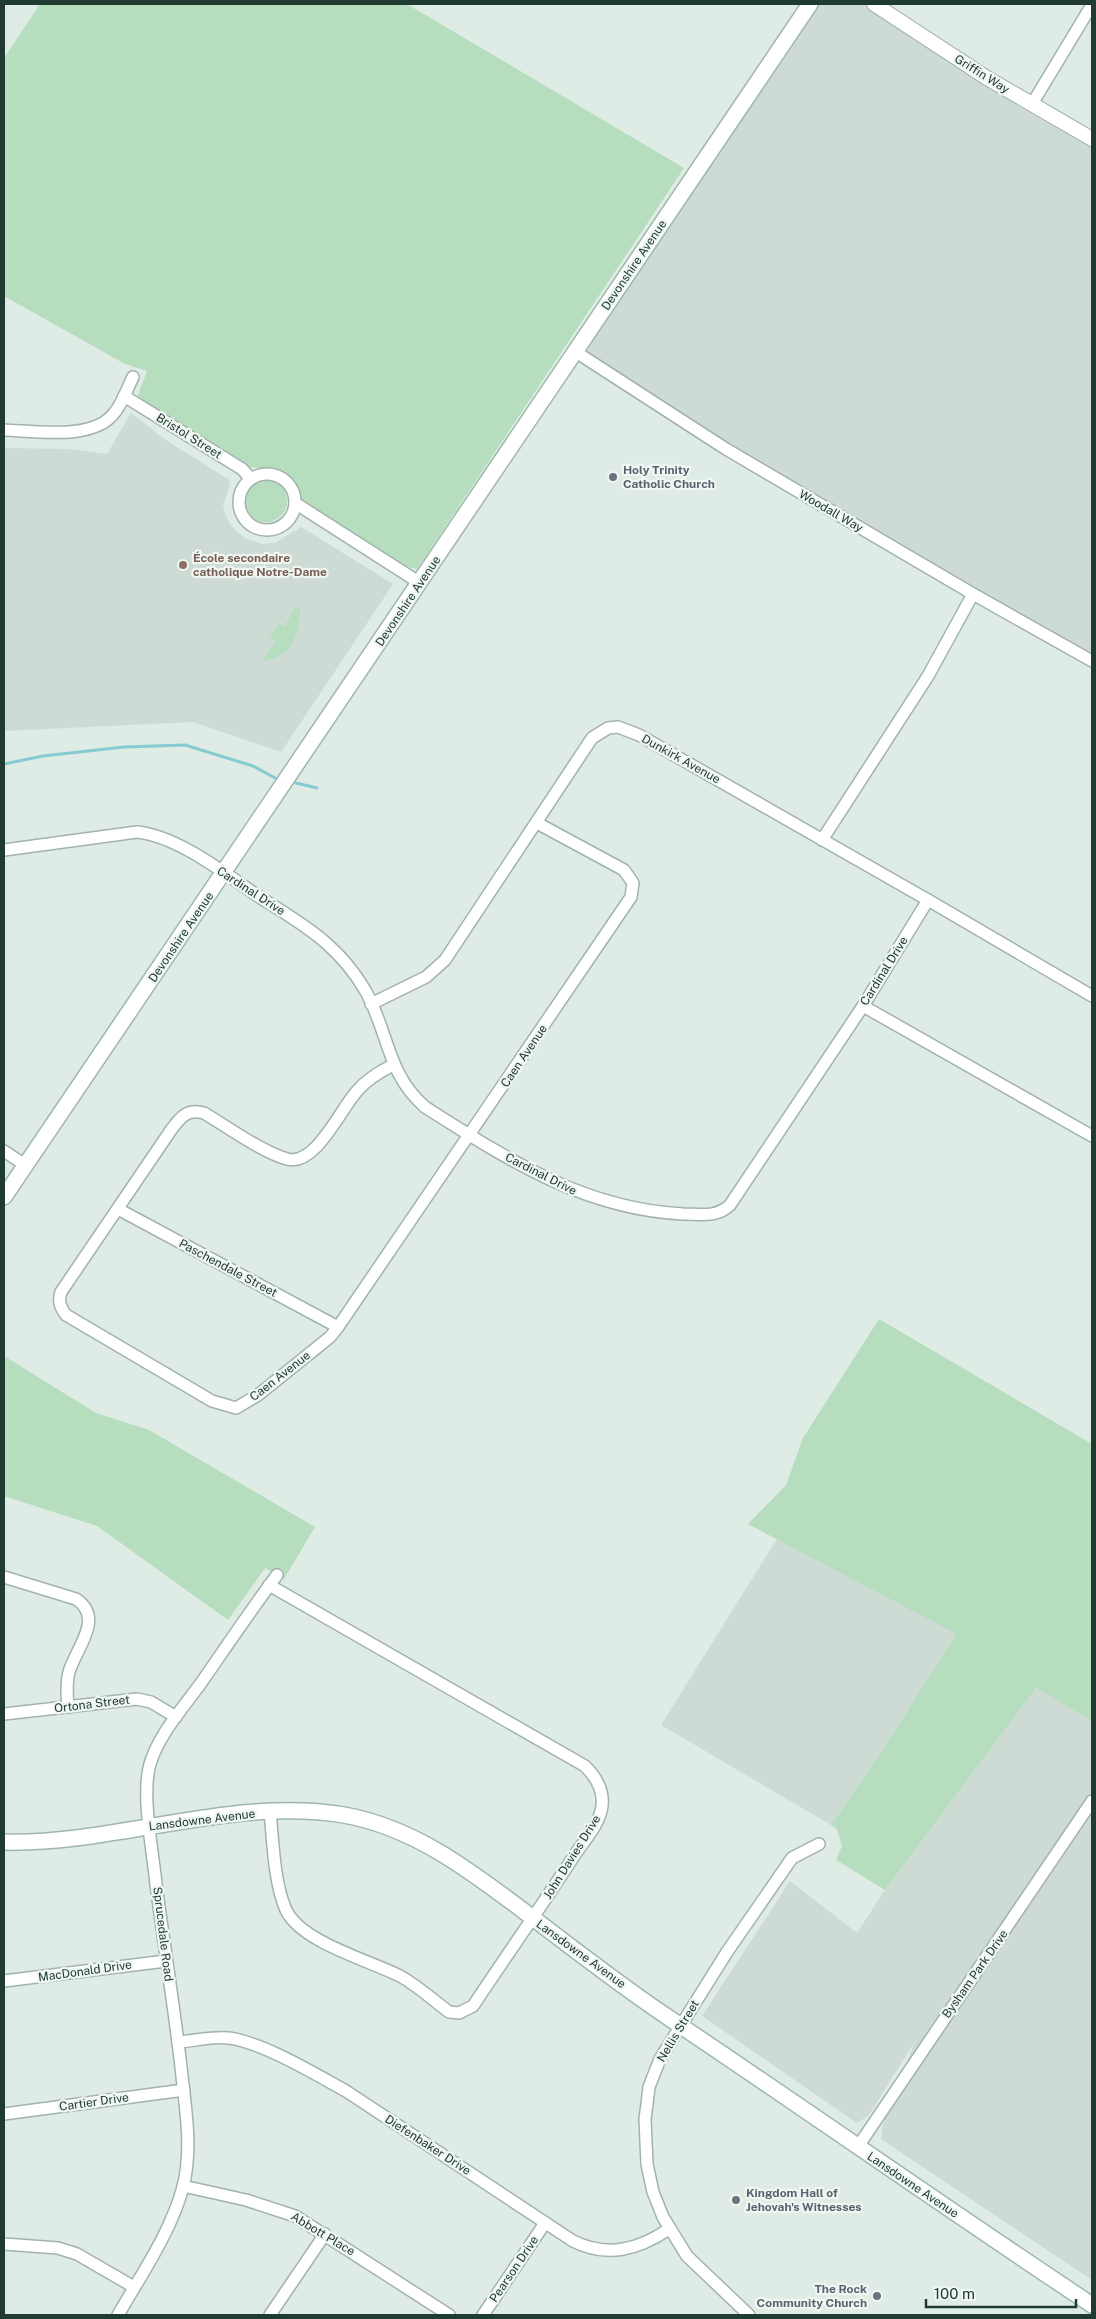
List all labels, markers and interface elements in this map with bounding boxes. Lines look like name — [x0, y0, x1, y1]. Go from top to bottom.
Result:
street label: Griffin Way — [952, 52, 1012, 97]
street label: Devonshire Avenue — [599, 217, 670, 313]
street label: Bristol Street — [154, 410, 225, 462]
place label: Holy Trinity Catholic Church — [623, 463, 715, 491]
marker: Holy Trinity Catholic Church — [607, 471, 619, 483]
street label: Woodall Way — [796, 487, 866, 535]
place label: École secondaire catholique Notre-Dame — [193, 551, 327, 579]
street label: Devonshire Avenue — [373, 553, 444, 649]
marker: École secondaire catholique Notre-Dame — [177, 559, 189, 571]
street label: Dunkirk Avenue — [639, 732, 723, 786]
street label: Cardinal Drive — [214, 864, 288, 918]
street label: Devonshire Avenue — [146, 889, 217, 985]
street label: Cardinal Drive — [857, 934, 911, 1008]
street label: Caen Avenue — [498, 1022, 550, 1090]
street label: Cardinal Drive — [503, 1150, 579, 1198]
street label: Paschendale Street — [177, 1236, 280, 1300]
street label: Caen Avenue — [247, 1348, 313, 1404]
street label: Ortona Street — [53, 1692, 131, 1716]
street label: Lansdowne Avenue — [148, 1806, 256, 1833]
street label: John Davies Drive — [541, 1812, 604, 1902]
street label: Sprucedale Road — [150, 1886, 176, 1982]
street label: Lansdowne Avenue — [533, 1917, 629, 1991]
street label: Bysham Park Drive — [939, 1927, 1011, 2021]
street label: MacDonald Drive — [37, 1957, 133, 1985]
street label: Nellis Street — [654, 1997, 702, 2065]
street label: Cartier Drive — [58, 2090, 130, 2114]
street label: Diefenbaker Drive — [382, 2112, 474, 2178]
street label: Lansdowne Avenue — [865, 2149, 962, 2221]
place label: Kingdom Hall of Jehovah's Witnesses — [746, 2186, 862, 2214]
marker: Kingdom Hall of Jehovah's Witnesses — [730, 2194, 742, 2206]
street label: Abbott Place — [288, 2209, 358, 2259]
street label: Pearson Drive — [487, 2233, 541, 2305]
scale bar — [926, 2276, 1076, 2308]
place label: The Rock Community Church — [757, 2282, 867, 2310]
text: 100 m — [934, 2285, 975, 2302]
marker: The Rock Community Church — [871, 2290, 883, 2302]

